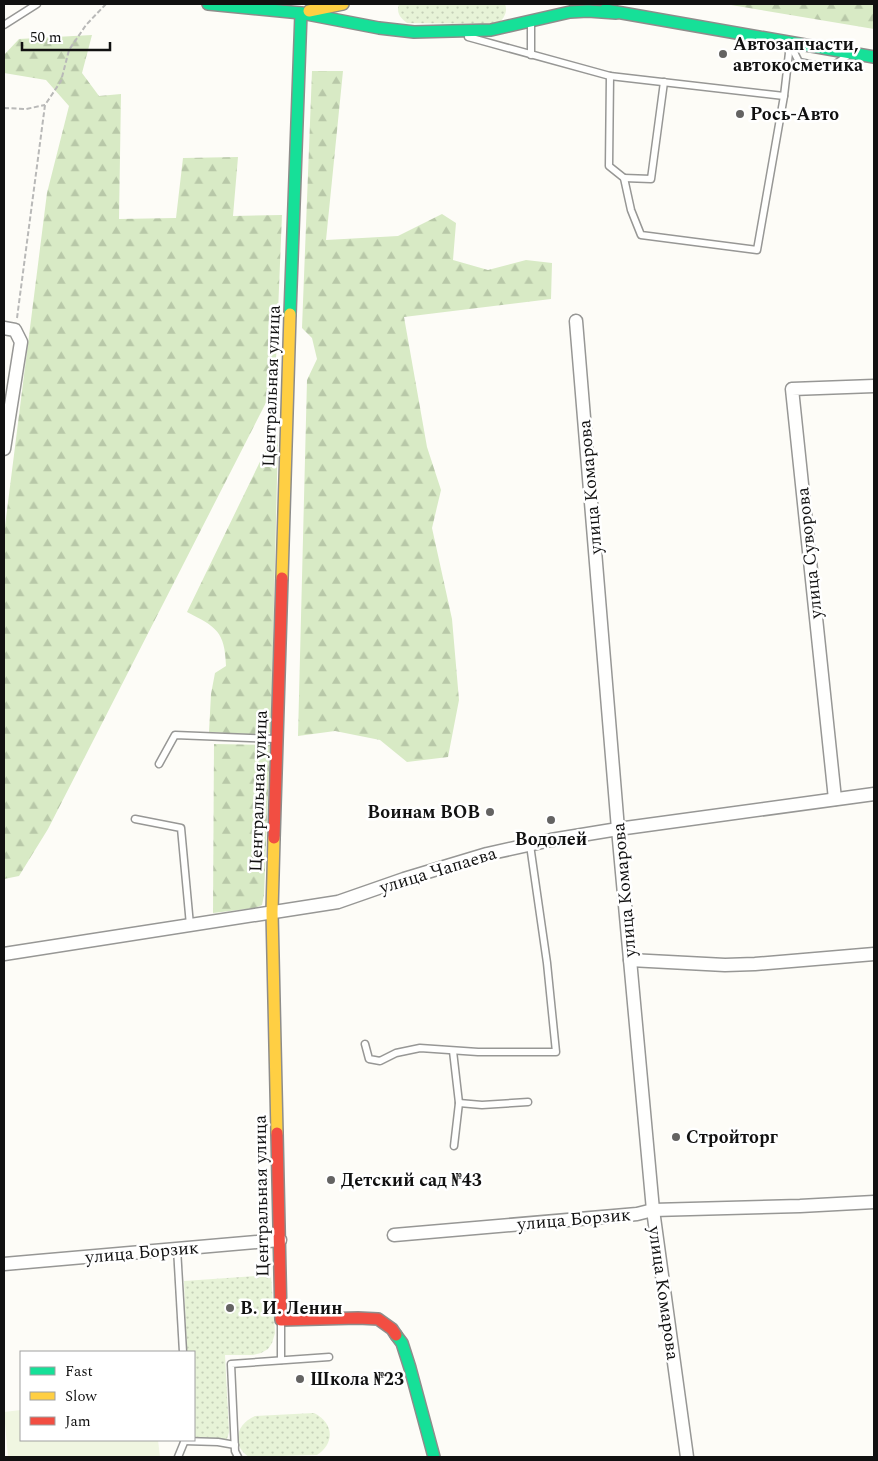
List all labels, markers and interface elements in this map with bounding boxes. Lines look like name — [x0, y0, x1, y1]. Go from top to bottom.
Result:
scale bar — [22, 20, 110, 52]
text: 50 m — [30, 26, 62, 49]
place label: Автозапчасти, автокосметика — [733, 31, 864, 79]
marker: Автозапчасти, автокосметика — [717, 48, 729, 60]
place label: Рось-Авто — [750, 101, 839, 128]
marker: Рось-Авто — [734, 108, 746, 120]
street label: Центральная улица — [255, 304, 288, 468]
street label: улица Комарова — [571, 418, 610, 556]
street label: улица Суворова — [789, 486, 830, 621]
street label: Центральная улица — [242, 709, 275, 873]
place label: Воинам ВОВ — [367, 799, 480, 826]
marker: Воинам ВОВ — [484, 806, 496, 818]
marker: Водолей — [545, 814, 557, 826]
street label: улица Комарова — [605, 821, 644, 959]
place label: Водолей — [515, 826, 587, 853]
street label: улица Чапаева — [375, 840, 500, 901]
street label: Центральная улица — [247, 1114, 276, 1277]
place label: Стройторг — [686, 1124, 779, 1151]
marker: Стройторг — [670, 1131, 682, 1143]
place label: Детский сад №43 — [341, 1167, 482, 1194]
marker: Детский сад №43 — [325, 1174, 337, 1186]
street label: улица Борзик — [515, 1201, 632, 1238]
street label: улица Комарова — [641, 1223, 686, 1362]
street label: улица Борзик — [83, 1234, 200, 1271]
place label: В. И. Ленин — [240, 1295, 343, 1322]
marker: В. И. Ленин — [224, 1302, 236, 1314]
legend — [20, 1351, 195, 1441]
text: Fast — [65, 1360, 93, 1383]
place label: Школа №23 — [310, 1366, 404, 1393]
marker: Школа №23 — [294, 1373, 306, 1385]
text: Slow — [65, 1385, 97, 1408]
text: Jam — [65, 1410, 91, 1433]

